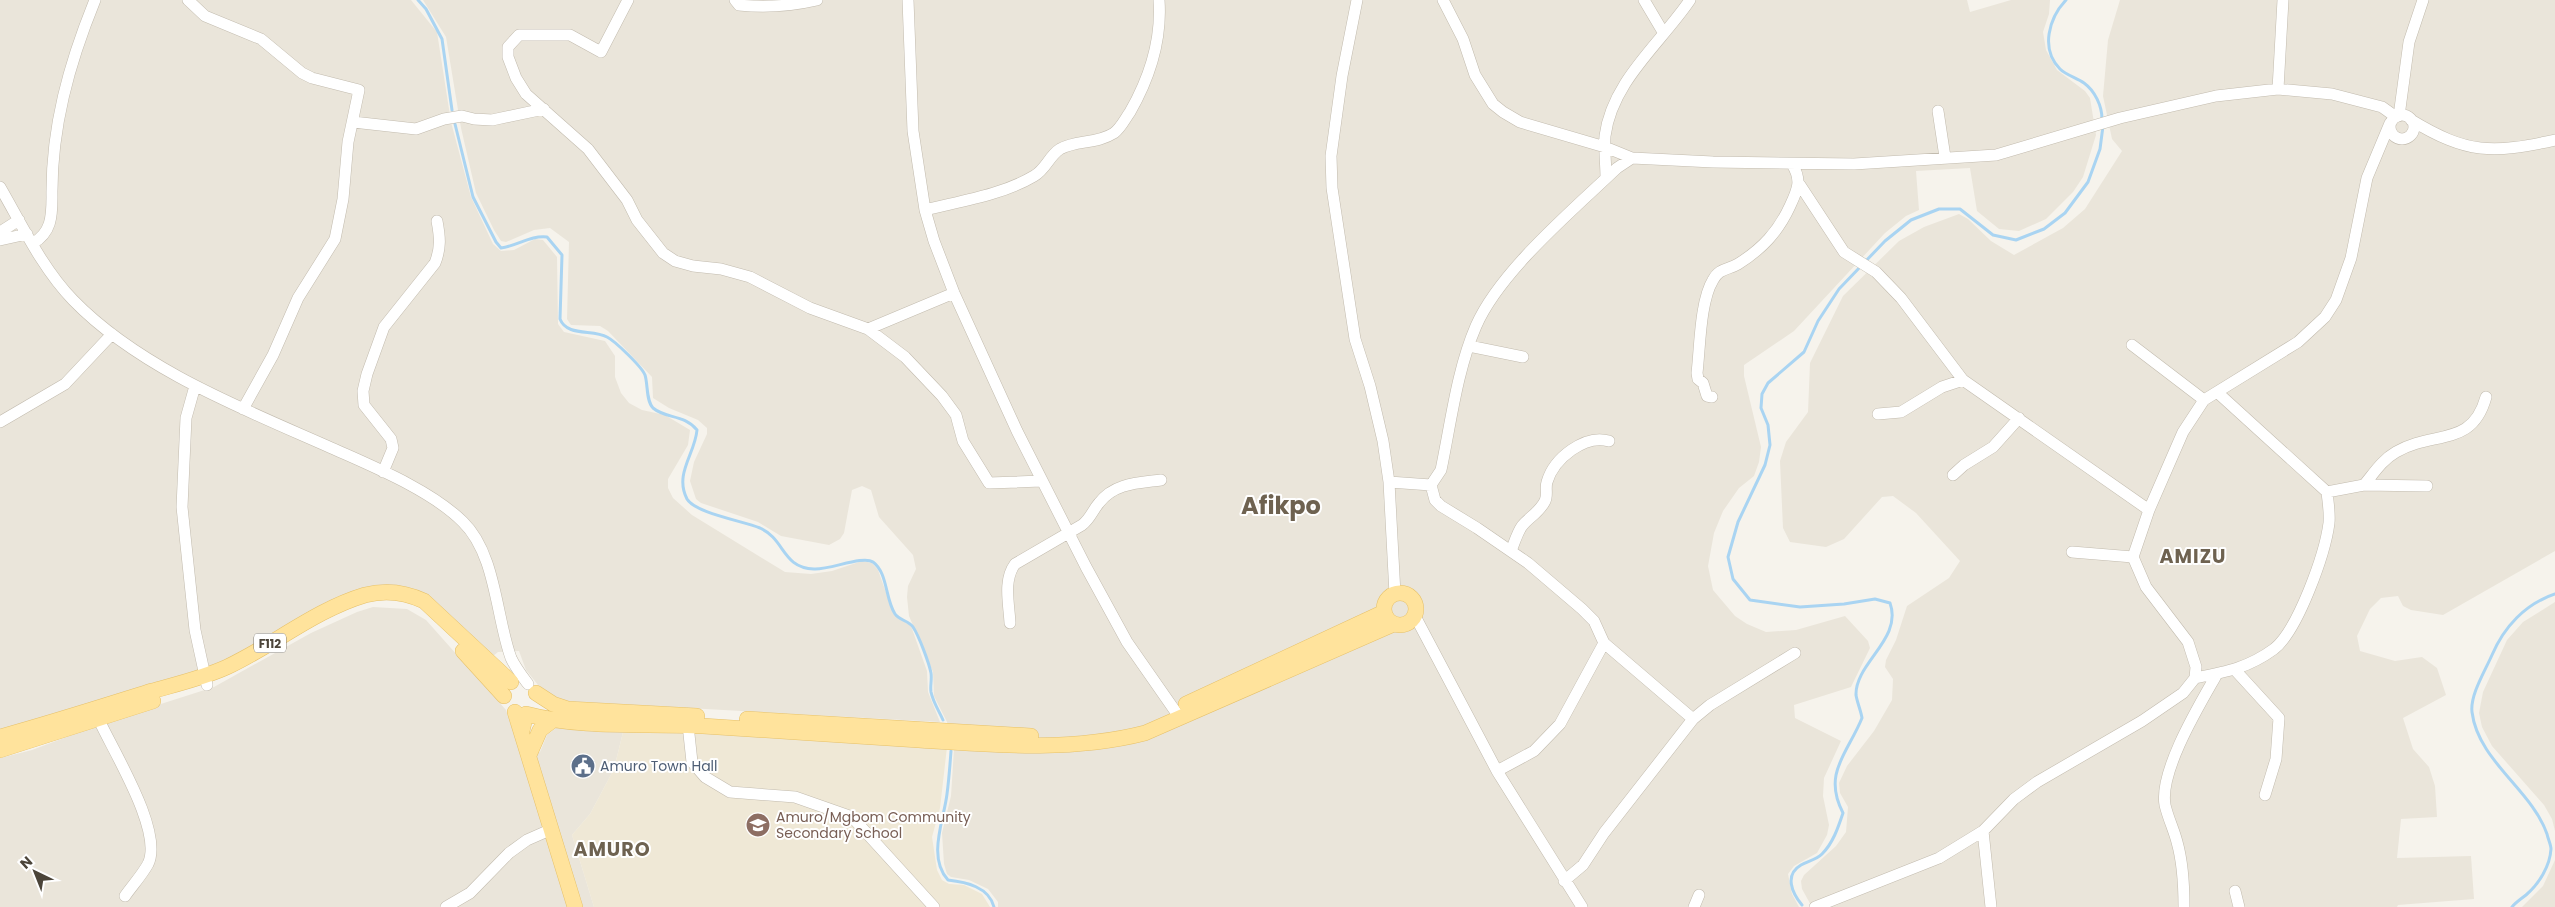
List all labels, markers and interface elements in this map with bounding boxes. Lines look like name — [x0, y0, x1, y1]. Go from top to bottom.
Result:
district label: Afikpo — [1241, 489, 1321, 522]
district label: AMIZU — [2160, 543, 2226, 570]
road number: F112 — [254, 634, 286, 652]
public building icon: Amuro Town Hall — [570, 753, 596, 779]
place label: Amuro Town Hall — [600, 756, 718, 776]
place label: Amuro/Mgbom Community Secondary School — [776, 807, 971, 843]
school or university icon: Amuro/Mgbom Community Secondary School — [745, 812, 771, 838]
district label: AMURO — [573, 836, 651, 863]
north arrow — [10, 847, 60, 897]
text: N — [15, 852, 37, 873]

